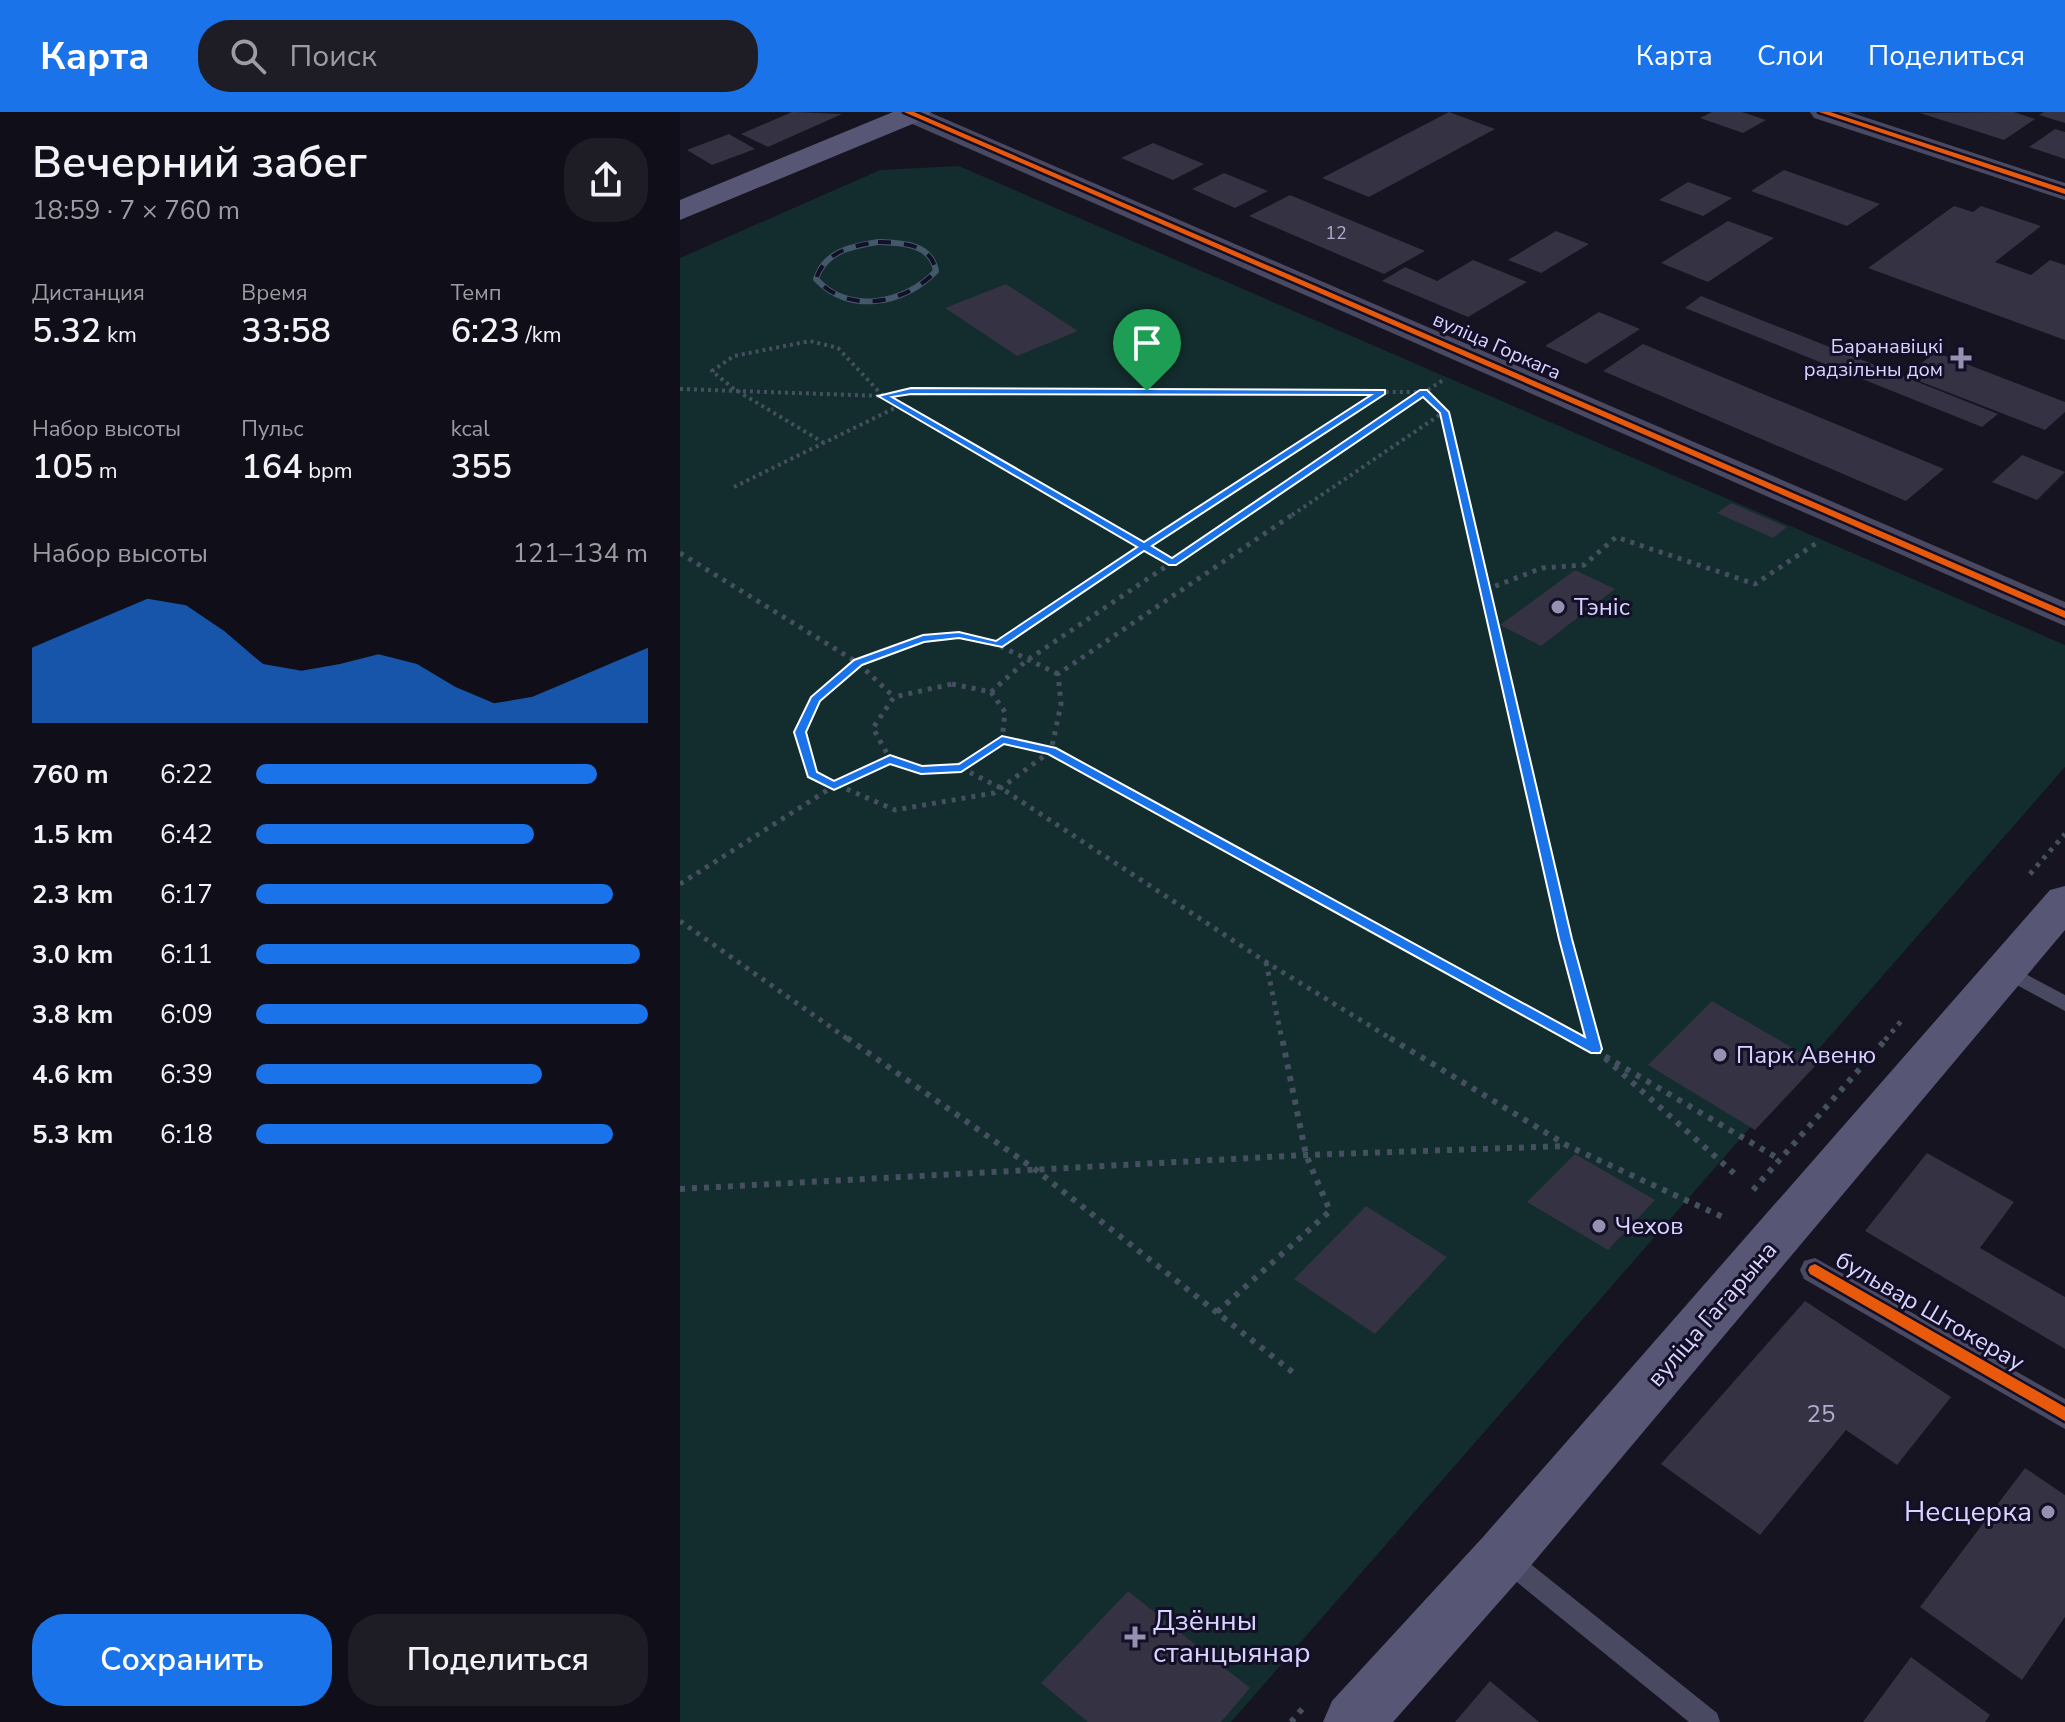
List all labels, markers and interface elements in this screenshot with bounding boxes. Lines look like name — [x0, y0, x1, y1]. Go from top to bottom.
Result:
search box — [198, 20, 758, 92]
text: Карта — [40, 31, 150, 82]
icon: search — [226, 34, 270, 78]
text: Поиск — [290, 36, 377, 77]
text: Карта — [1636, 37, 1713, 75]
text: Слои — [1757, 37, 1824, 75]
text: Поделиться — [1868, 37, 2025, 75]
text: Вечерний забег — [32, 133, 367, 193]
button: share — [564, 138, 648, 222]
text: 18:59 · 7 × 760 m — [32, 193, 240, 228]
house number: 12 — [1325, 221, 1347, 245]
text: Дистанция — [32, 278, 145, 308]
text: Время — [241, 278, 308, 308]
text: Темп — [451, 278, 502, 308]
street label: вуліца Горкага — [1429, 306, 1565, 386]
text: 5.32 — [32, 308, 101, 354]
text: 33:58 — [241, 308, 331, 354]
text: 6:23 — [451, 308, 520, 354]
pin — [1113, 309, 1181, 391]
text: km — [101, 320, 137, 350]
text: /km — [520, 320, 562, 350]
icon: arrive — [1125, 321, 1169, 365]
place label: Баранавіцкі радзільны дом — [1804, 333, 1943, 383]
marker: Баранавіцкі радзільны дом — [1950, 347, 1972, 369]
text: Набор высоты — [32, 414, 181, 444]
text: Пульс — [241, 414, 304, 444]
text: kcal — [451, 414, 490, 444]
text: 105 — [32, 444, 93, 490]
text: 164 — [241, 444, 303, 490]
text: 355 — [451, 444, 512, 490]
text: m — [93, 456, 118, 486]
text: bpm — [303, 456, 353, 486]
text: Набор высоты — [32, 536, 208, 571]
text: 121–134 m — [512, 536, 648, 571]
place label: Тэніс — [1574, 591, 1630, 623]
marker: Тэніс — [1549, 598, 1567, 616]
text: 760 m — [32, 757, 109, 792]
text: 6:22 — [160, 757, 213, 792]
text: 1.5 km — [32, 817, 113, 852]
text: 6:42 — [160, 817, 213, 852]
text: 2.3 km — [32, 877, 113, 912]
text: 6:17 — [160, 877, 213, 912]
text: 3.0 km — [32, 937, 113, 972]
text: 6:11 — [160, 937, 213, 972]
text: 3.8 km — [32, 997, 113, 1032]
text: 6:09 — [160, 997, 213, 1032]
place label: Парк Авеню — [1736, 1039, 1876, 1071]
marker: Парк Авеню — [1711, 1046, 1729, 1064]
text: 4.6 km — [32, 1057, 113, 1092]
text: 6:39 — [160, 1057, 213, 1092]
text: 5.3 km — [32, 1117, 113, 1152]
text: 6:18 — [160, 1117, 213, 1152]
place label: Чехов — [1615, 1210, 1683, 1242]
marker: Чехов — [1590, 1217, 1608, 1235]
street label: вуліца Гагарына — [1640, 1235, 1784, 1393]
street label: бульвар Штокерау — [1830, 1244, 2031, 1378]
house number: 25 — [1807, 1398, 1835, 1430]
place label: Несцерка — [1904, 1493, 2032, 1531]
marker: Несцерка — [2039, 1503, 2057, 1521]
place label: Дзённы станцыянар — [1153, 1602, 1311, 1672]
button: Сохранить — [32, 1614, 332, 1706]
button: Поделиться — [348, 1614, 648, 1706]
marker: Дзённы станцыянар — [1124, 1626, 1146, 1648]

